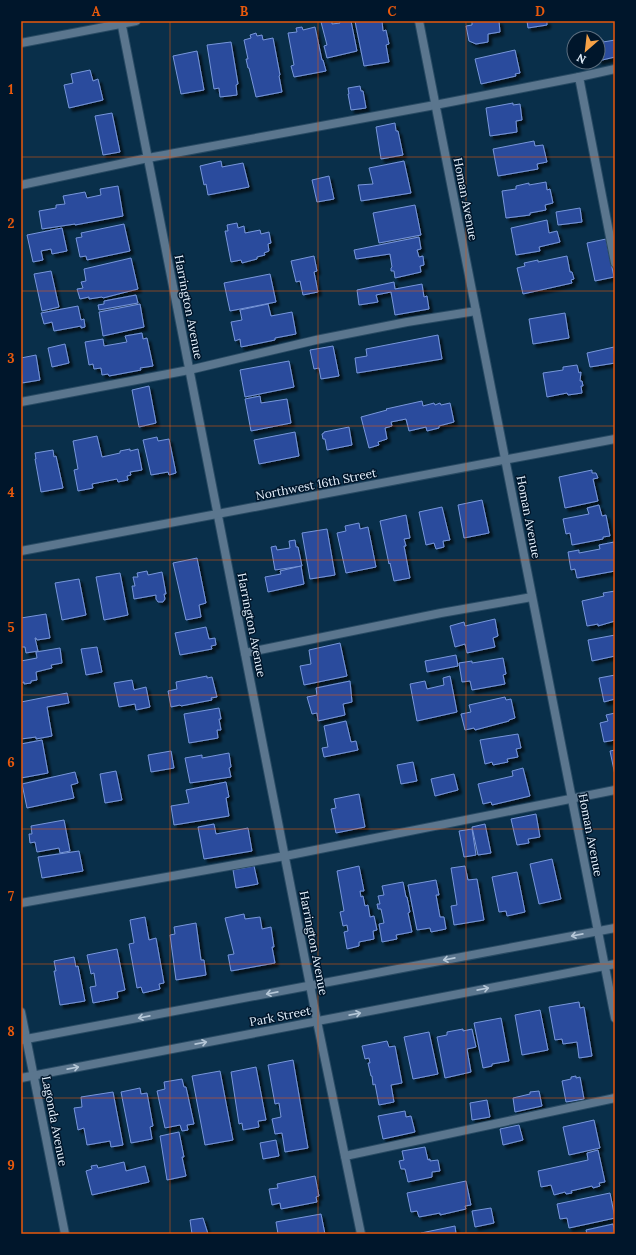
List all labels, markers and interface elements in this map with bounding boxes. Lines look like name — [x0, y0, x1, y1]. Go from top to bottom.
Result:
text: A — [92, 3, 101, 20]
text: B — [240, 3, 249, 20]
text: C — [388, 3, 397, 20]
text: D — [535, 3, 545, 20]
north arrow — [566, 30, 606, 70]
text: N — [574, 50, 588, 67]
text: 1 — [8, 81, 14, 98]
street label: Homan Avenue — [451, 156, 481, 242]
text: 2 — [8, 215, 15, 232]
street label: Harrington Avenue — [172, 254, 207, 361]
text: 3 — [7, 350, 15, 367]
street label: Northwest 16th Street — [254, 465, 378, 503]
street label: Homan Avenue — [514, 474, 544, 560]
text: 4 — [7, 484, 15, 501]
street label: Harrington Avenue — [235, 572, 270, 679]
text: 5 — [7, 619, 15, 636]
text: 6 — [7, 754, 15, 771]
street label: Homan Avenue — [576, 792, 606, 878]
text: 7 — [8, 888, 14, 905]
street label: Harrington Avenue — [297, 890, 332, 997]
one-way arrow — [571, 931, 584, 939]
one-way arrow — [443, 955, 456, 963]
one-way arrow — [476, 985, 489, 993]
one-way arrow — [266, 989, 279, 997]
street label: Park Street — [248, 1003, 312, 1029]
one-way arrow — [348, 1009, 361, 1017]
one-way arrow — [138, 1013, 151, 1021]
text: 8 — [7, 1023, 15, 1040]
one-way arrow — [194, 1039, 207, 1047]
one-way arrow — [66, 1064, 79, 1072]
street label: Lagonda Avenue — [39, 1075, 71, 1168]
text: 9 — [7, 1157, 15, 1174]

